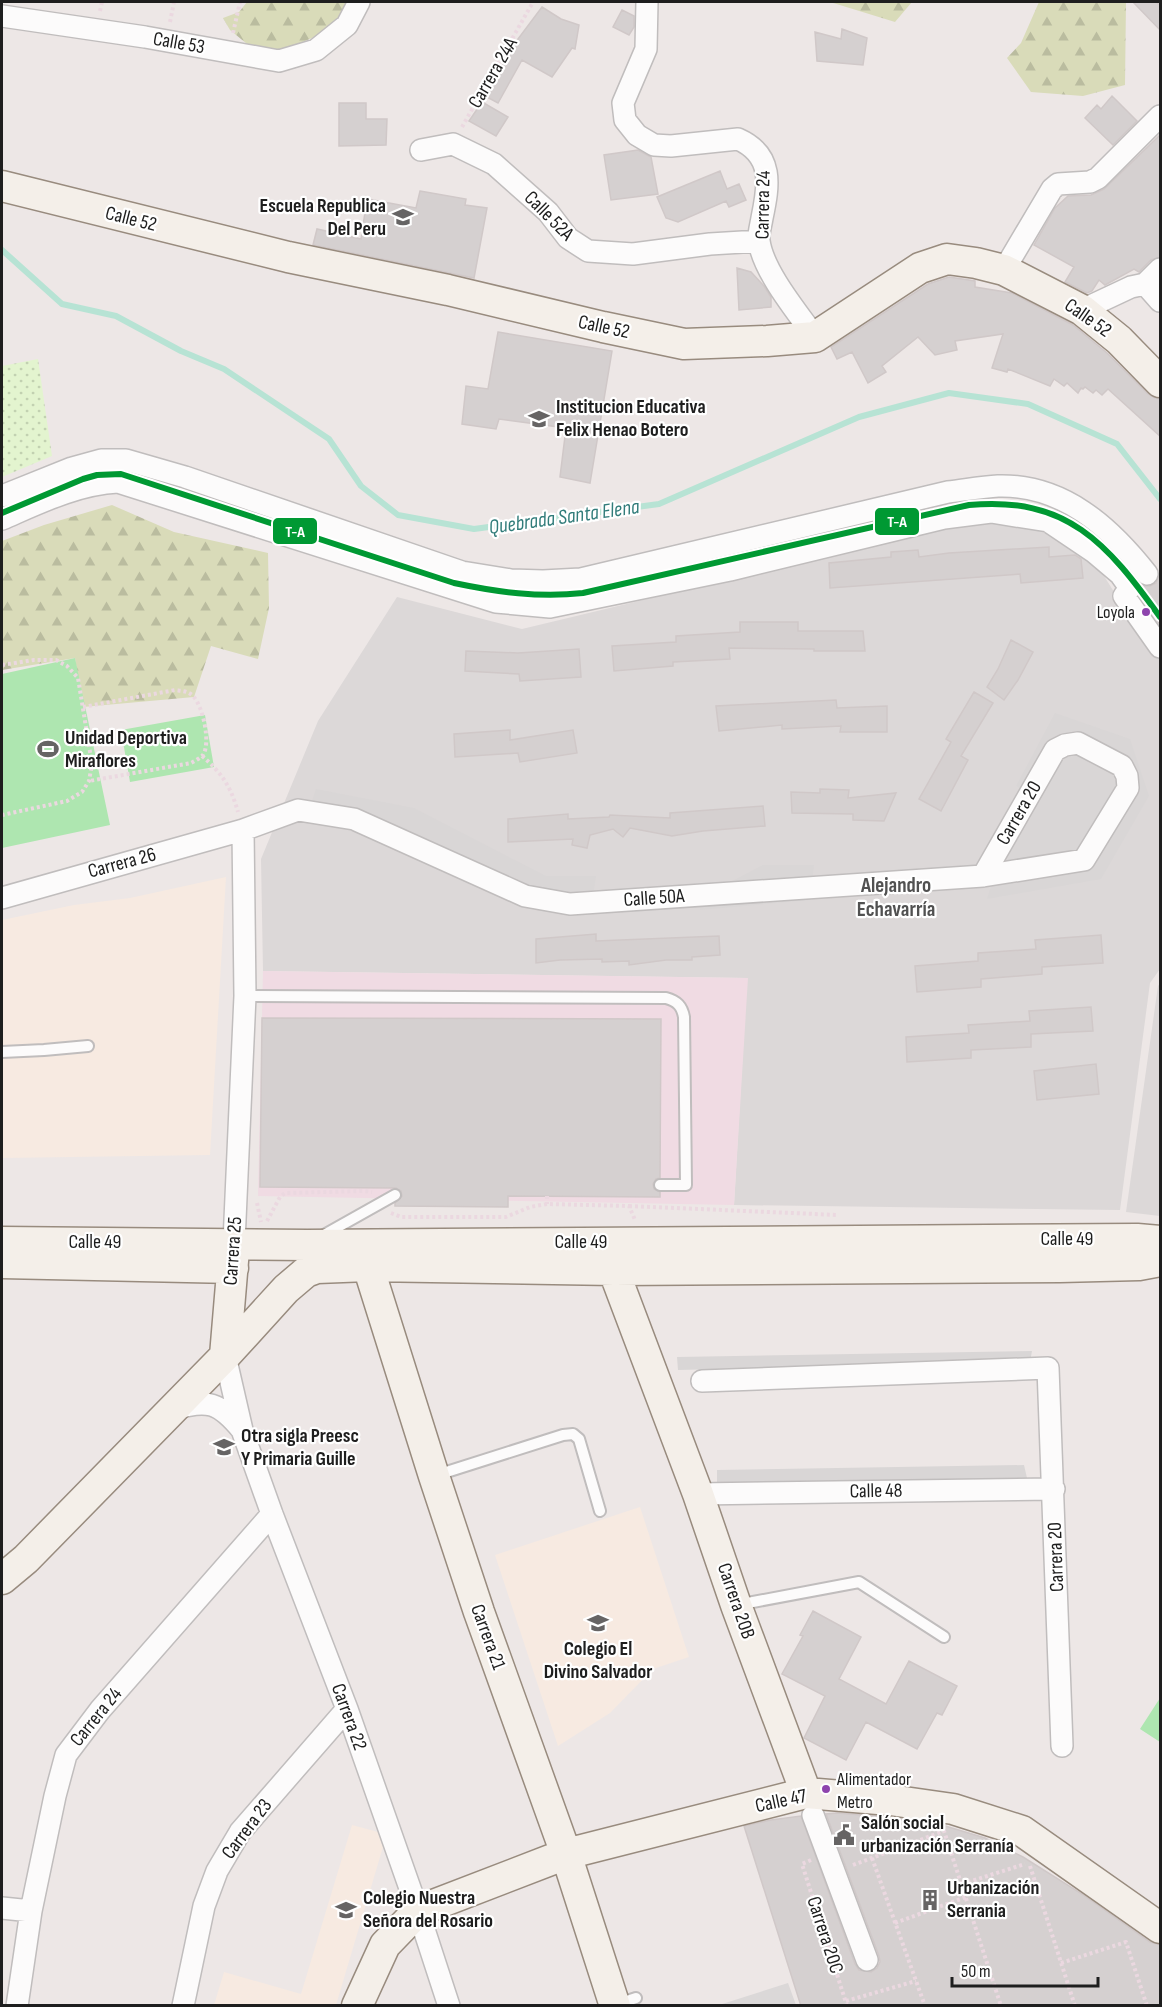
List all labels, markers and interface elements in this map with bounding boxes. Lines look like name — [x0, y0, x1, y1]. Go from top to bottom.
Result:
street label: Calle 53 — [151, 27, 207, 59]
street label: Carrera 24A — [463, 33, 523, 113]
street label: Carrera 24 — [750, 170, 776, 240]
street label: Calle 52A — [519, 186, 579, 246]
place label: Escuela Republica Del Peru — [260, 194, 386, 241]
street label: Calle 52 — [103, 201, 159, 237]
school or university icon: Escuela Republica Del Peru — [391, 205, 415, 229]
street label: Calle 52 — [1060, 293, 1116, 343]
street label: Calle 52 — [576, 310, 632, 344]
place label: Institucion Educativa Felix Henao Botero — [556, 395, 706, 442]
school or university icon: Institucion Educativa Felix Henao Botero — [527, 407, 551, 431]
water label: Quebrada Santa Elena — [487, 494, 641, 540]
line badge: T-A — [874, 507, 920, 536]
text: T-A — [887, 513, 907, 532]
line badge: T-A — [272, 517, 318, 545]
text: T-A — [285, 523, 305, 542]
place label: Loyola — [1097, 602, 1135, 623]
marker: Loyola — [1140, 606, 1152, 618]
place label: Unidad Deportiva Miraflores — [65, 726, 187, 773]
sports icon: Unidad Deportiva Miraflores — [36, 737, 60, 761]
street label: Carrera 20 — [991, 777, 1047, 849]
street label: Carrera 26 — [85, 842, 159, 884]
district label: Alejandro Echavarría — [857, 873, 935, 922]
street label: Calle 50A — [623, 884, 686, 912]
street label: Carrera 25 — [219, 1216, 247, 1286]
street label: Calle 49 — [1041, 1227, 1093, 1251]
street label: Calle 49 — [69, 1230, 121, 1254]
street label: Calle 49 — [555, 1230, 607, 1254]
place label: Otra sigla Preesc Y Primaria Guille — [241, 1424, 359, 1471]
school or university icon: Otra sigla Preesc Y Primaria Guille — [212, 1435, 236, 1459]
street label: Calle 48 — [849, 1479, 903, 1503]
street label: Carrera 20 — [1043, 1522, 1069, 1592]
street label: Carrera 20B — [712, 1560, 760, 1642]
street label: Carrera 21 — [465, 1601, 511, 1673]
school or university icon: Colegio El Divino Salvador — [586, 1611, 610, 1635]
place label: Colegio El Divino Salvador — [544, 1637, 652, 1684]
street label: Carrera 22 — [326, 1680, 372, 1754]
street label: Carrera 24 — [65, 1683, 127, 1751]
place label: Alimentador Metro — [836, 1769, 911, 1813]
marker: Alimentador Metro — [820, 1783, 832, 1795]
street label: Calle 47 — [753, 1784, 809, 1818]
street label: Carrera 23 — [217, 1794, 277, 1864]
place label: Salón social urbanización Serranía — [861, 1811, 1014, 1858]
public building icon: Salón social urbanización Serranía — [832, 1823, 856, 1847]
place label: Urbanización Serrania — [947, 1876, 1039, 1923]
place label: Colegio Nuestra Señora del Rosario — [363, 1886, 493, 1933]
building icon: Urbanización Serrania — [918, 1888, 942, 1912]
street label: Carrera 20C — [801, 1894, 849, 1976]
school or university icon: Colegio Nuestra Señora del Rosario — [334, 1898, 358, 1922]
scale bar — [952, 1950, 1098, 1988]
text: 50 m — [961, 1961, 991, 1982]

